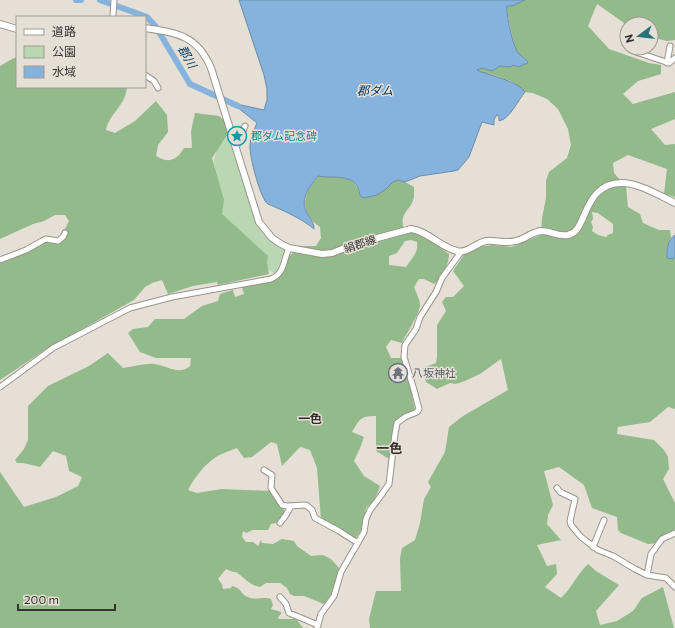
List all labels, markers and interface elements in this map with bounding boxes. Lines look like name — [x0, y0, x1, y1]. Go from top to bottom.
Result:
legend — [16, 16, 146, 88]
north arrow — [619, 16, 659, 56]
text: 道路 — [52, 24, 76, 38]
text: N — [622, 33, 636, 44]
water label: 郡川 — [176, 43, 201, 72]
text: 公園 — [52, 44, 76, 58]
text: 水域 — [52, 64, 76, 78]
water label: 郡ダム — [357, 83, 393, 97]
place icon: 郡ダム記念碑 — [226, 125, 248, 147]
place label: 郡ダム記念碑 — [251, 129, 317, 142]
street label: 絹郡線 — [342, 232, 378, 255]
temple icon: 八坂神社 — [387, 362, 409, 384]
place label: 八坂神社 — [412, 366, 456, 379]
district label: 一色 — [298, 411, 322, 425]
district label: 一色 — [376, 440, 402, 456]
scale bar — [18, 586, 115, 612]
text: 200 m — [24, 592, 59, 606]

